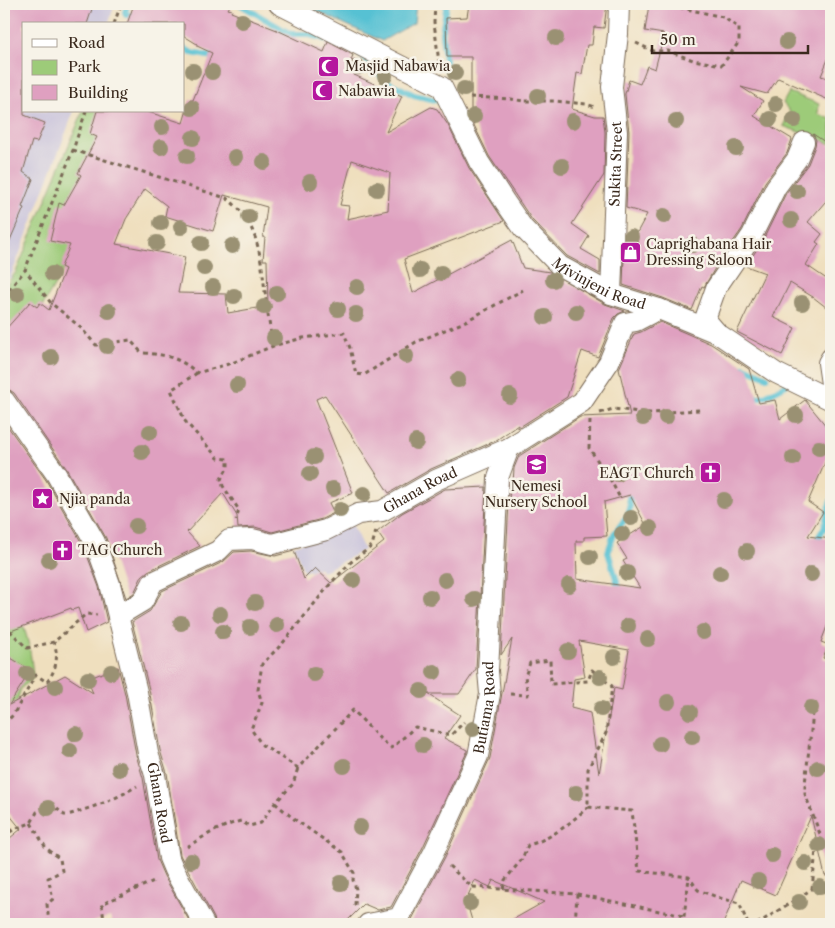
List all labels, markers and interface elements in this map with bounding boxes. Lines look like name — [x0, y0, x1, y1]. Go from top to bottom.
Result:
legend — [22, 22, 185, 112]
scale bar — [652, 22, 809, 54]
text: 50 m — [660, 30, 696, 49]
text: Road — [68, 33, 105, 52]
mosque icon: Masjid Nabawia — [317, 54, 341, 78]
text: Park — [68, 57, 102, 76]
place label: Masjid Nabawia — [345, 57, 451, 75]
mosque icon: Nabawia — [310, 79, 334, 103]
place label: Nabawia — [338, 82, 396, 100]
text: Building — [68, 83, 128, 102]
street label: Sukita Street — [605, 121, 626, 207]
place label: Caprighabana Hair Dressing Saloon — [646, 235, 772, 269]
shop icon: Caprighabana Hair Dressing Saloon — [618, 240, 642, 264]
street label: Mivinjeni Road — [548, 254, 648, 313]
school or university icon: Nemesi Nursery School — [524, 452, 548, 476]
church icon: EAGT Church — [698, 461, 722, 485]
street label: Ghana Road — [380, 463, 460, 518]
place label: EAGT Church — [599, 464, 694, 482]
place label: Nemesi Nursery School — [485, 477, 587, 511]
place icon: Njia panda — [31, 487, 55, 511]
place label: Njia panda — [59, 490, 131, 508]
church icon: TAG Church — [50, 538, 74, 562]
place label: TAG Church — [78, 541, 163, 559]
street label: Butiama Road — [470, 660, 499, 755]
street label: Ghana Road — [143, 760, 175, 845]

